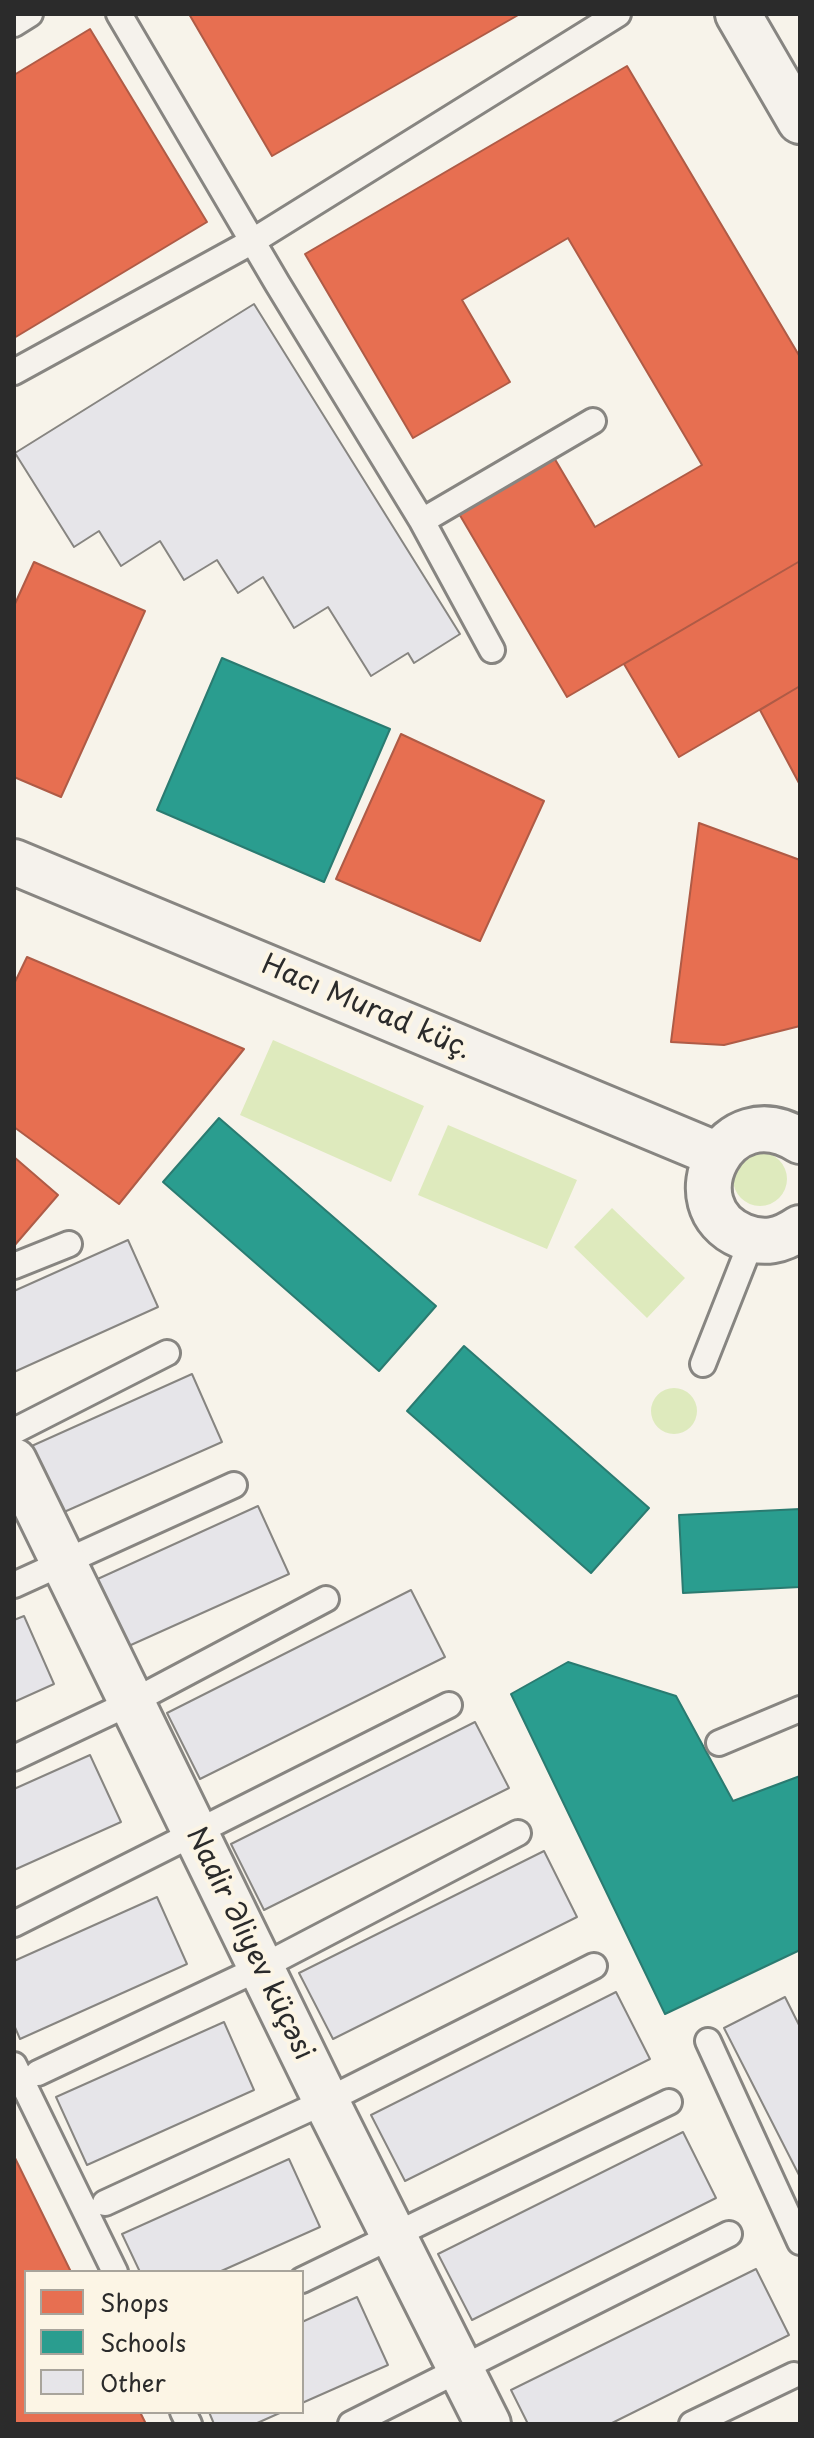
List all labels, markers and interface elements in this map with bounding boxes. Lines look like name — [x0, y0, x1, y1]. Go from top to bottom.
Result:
street label: Hacı Murad küç. — [256, 949, 476, 1067]
street label: Nadir Əliyev küçəsi — [178, 1822, 320, 2066]
legend — [24, 2270, 304, 2414]
text: Shops — [100, 2284, 169, 2320]
text: Schools — [100, 2324, 186, 2360]
text: Other — [100, 2364, 166, 2400]

